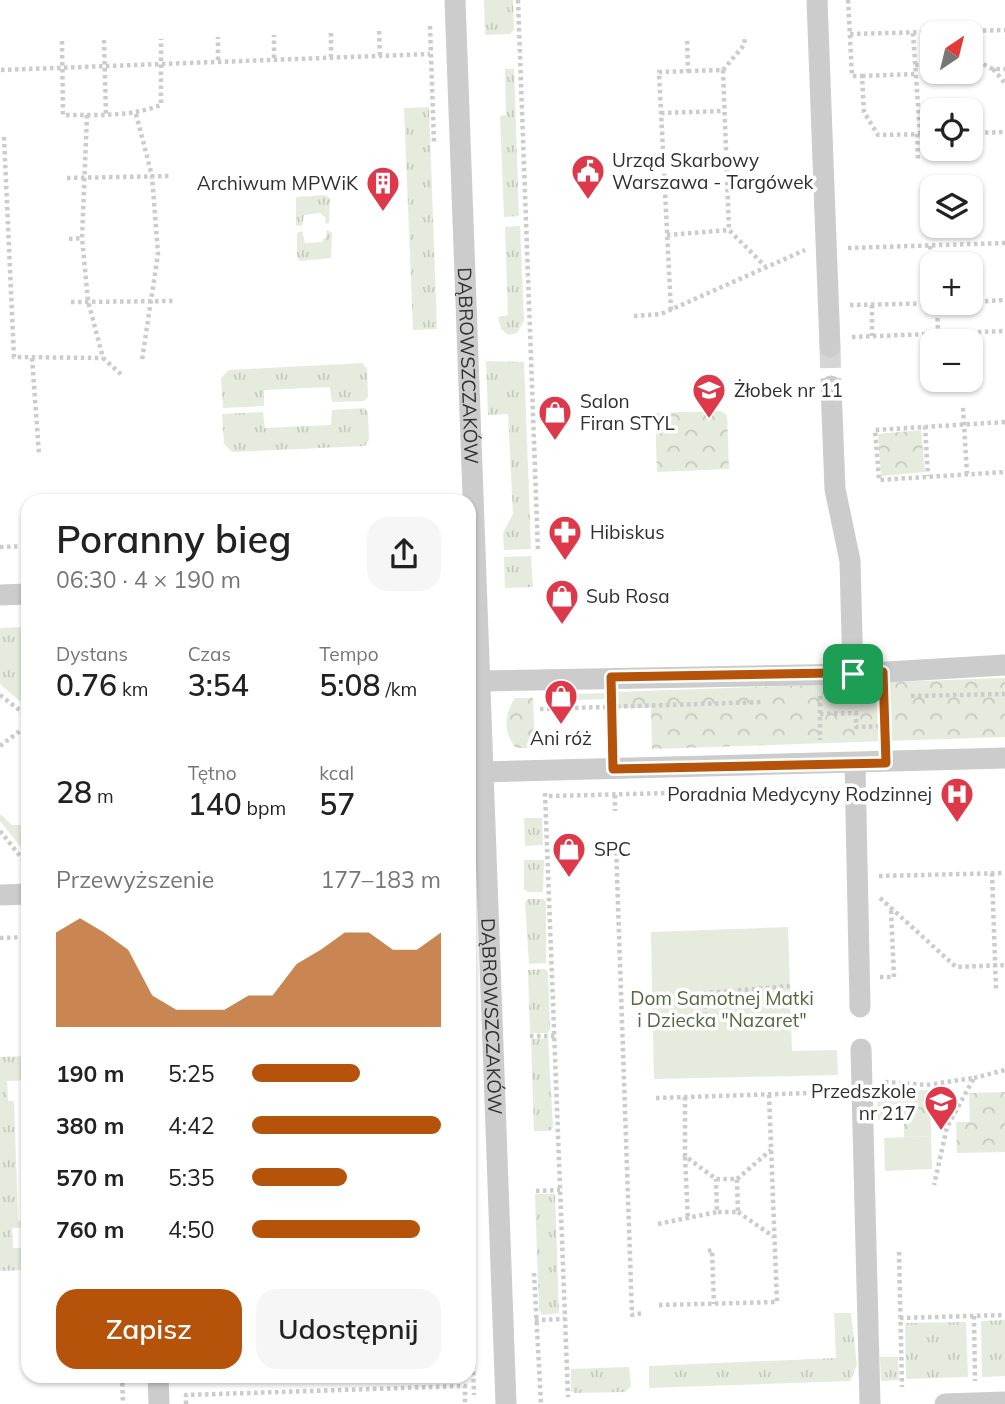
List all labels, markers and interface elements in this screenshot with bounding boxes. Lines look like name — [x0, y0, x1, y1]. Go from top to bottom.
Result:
north arrow — [920, 21, 984, 84]
map controls — [920, 21, 983, 392]
button: locate — [920, 98, 983, 161]
place label: Urząd Skarbowy Warszawa - Targówek — [612, 148, 813, 194]
public building icon: Urząd Skarbowy Warszawa - Targówek — [569, 152, 607, 201]
building icon: Archiwum MPWiK — [364, 164, 402, 213]
place label: Archiwum MPWiK — [197, 171, 359, 195]
button: layers — [920, 175, 983, 238]
button: + — [920, 252, 983, 315]
street label: DĄBROWSZCZAKÓW — [453, 267, 484, 465]
button: − — [920, 329, 983, 392]
school or university icon: Żłobek nr 11 — [690, 371, 728, 420]
place label: Żłobek nr 11 — [734, 378, 843, 402]
place label: Salon Firan STYL — [580, 389, 675, 435]
shop icon: Salon Firan STYL — [536, 393, 574, 442]
pharmacy icon: Hibiskus — [546, 513, 584, 562]
text: Poranny bieg — [56, 515, 291, 563]
button: share — [367, 517, 441, 591]
place label: Hibiskus — [590, 520, 665, 544]
text: 06:30 · 4 × 190 m — [56, 565, 241, 594]
shop icon: Sub Rosa — [543, 577, 581, 626]
place label: Sub Rosa — [586, 584, 670, 608]
text: Dystans — [56, 642, 128, 666]
text: Czas — [188, 642, 231, 666]
text: Tempo — [319, 642, 379, 666]
pin — [823, 644, 883, 704]
icon: arrive — [834, 655, 872, 693]
text: 0.76 — [56, 666, 117, 704]
text: 3:54 — [188, 666, 249, 704]
text: 5:08 — [319, 666, 380, 704]
text: km — [117, 677, 149, 701]
text: /km — [380, 677, 417, 701]
shop icon: Ani róż — [542, 677, 580, 726]
place label: Ani róż — [530, 726, 592, 750]
text: Tętno — [188, 761, 237, 785]
text: kcal — [319, 761, 354, 785]
text: 28 — [56, 773, 92, 811]
hospital icon: Poradnia Medycyny Rodzinnej — [938, 775, 976, 824]
place label: Poradnia Medycyny Rodzinnej — [667, 782, 932, 806]
text: m — [92, 784, 114, 808]
text: 140 — [188, 785, 242, 823]
text: 57 — [319, 785, 355, 823]
text: bpm — [242, 796, 286, 820]
shop icon: SPC — [550, 830, 588, 879]
place label: SPC — [594, 837, 631, 861]
text: Przewyższenie — [56, 865, 214, 894]
text: 177–183 m — [320, 865, 441, 894]
street label: DĄBROWSZCZAKÓW — [476, 917, 507, 1115]
park label: Dom Samotnej Matki i Dziecka "Nazaret" — [630, 986, 814, 1032]
text: 190 m — [56, 1059, 124, 1088]
text: 5:25 — [168, 1059, 215, 1088]
place label: Przedszkole nr 217 — [811, 1079, 916, 1125]
school or university icon: Przedszkole nr 217 — [922, 1083, 960, 1132]
text: 380 m — [56, 1111, 124, 1140]
text: 4:42 — [168, 1111, 215, 1140]
text: 570 m — [56, 1163, 124, 1192]
text: 5:35 — [168, 1163, 215, 1192]
text: 760 m — [56, 1215, 124, 1244]
text: 4:50 — [168, 1215, 215, 1244]
button: Zapisz — [56, 1289, 242, 1369]
button: Udostępnij — [256, 1289, 441, 1369]

